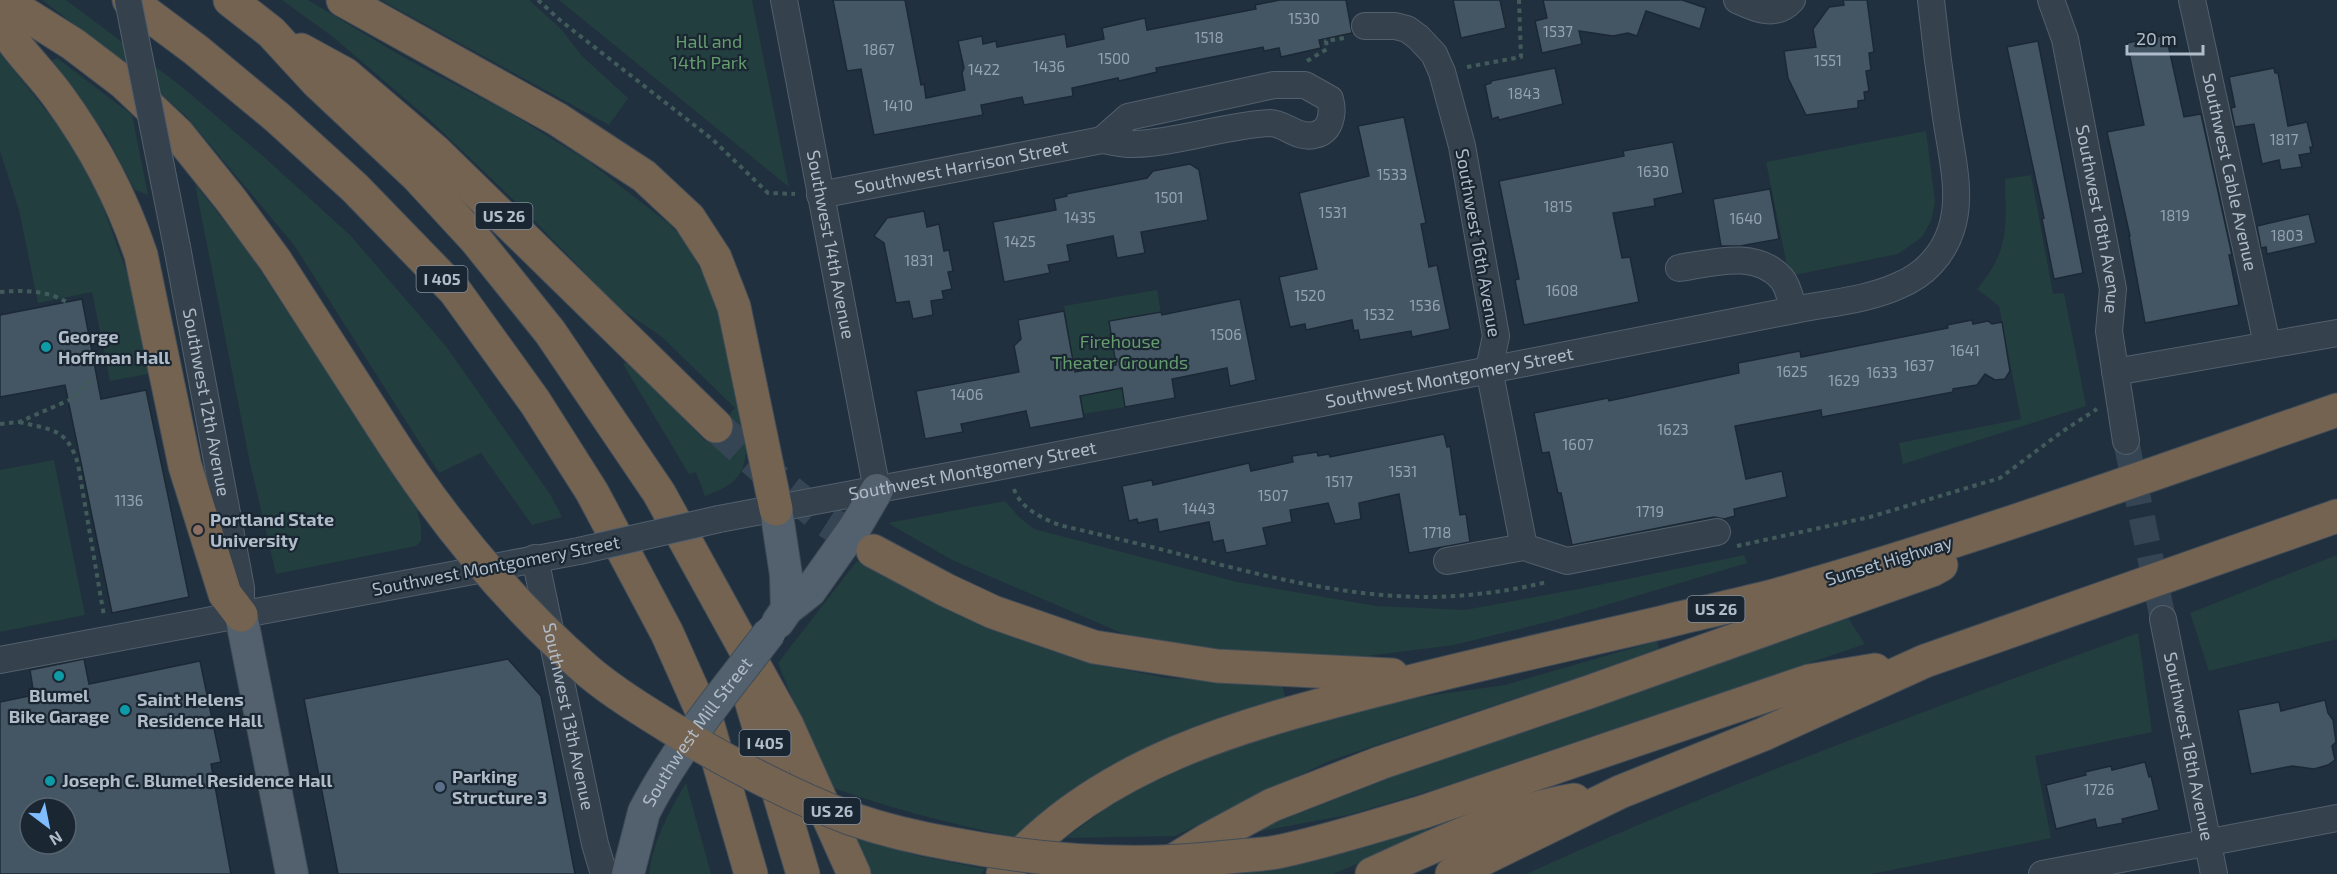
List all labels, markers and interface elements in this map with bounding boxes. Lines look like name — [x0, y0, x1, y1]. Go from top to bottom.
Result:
house number: 1530 — [1288, 9, 1320, 27]
scale bar — [2127, 18, 2204, 56]
house number: 1537 — [1543, 22, 1573, 40]
text: 20 m — [2136, 27, 2177, 49]
house number: 1518 — [1194, 28, 1224, 46]
park label: Hall and 14th Park — [671, 30, 747, 73]
house number: 1867 — [863, 40, 895, 58]
house number: 1500 — [1098, 49, 1130, 67]
house number: 1551 — [1814, 51, 1842, 69]
house number: 1436 — [1033, 57, 1065, 75]
house number: 1422 — [968, 60, 1000, 78]
street label: Southwest Cable Avenue — [2198, 71, 2263, 273]
house number: 1843 — [1508, 84, 1540, 102]
house number: 1410 — [883, 96, 913, 114]
street label: Southwest 18th Avenue — [2072, 123, 2126, 315]
house number: 1817 — [2270, 130, 2299, 148]
street label: Southwest Harrison Street — [852, 135, 1070, 198]
street label: Southwest 16th Avenue — [1452, 147, 1506, 339]
street label: Southwest 14th Avenue — [803, 148, 860, 341]
house number: 1630 — [1637, 162, 1669, 180]
house number: 1533 — [1377, 165, 1407, 183]
house number: 1501 — [1154, 188, 1184, 206]
house number: 1815 — [1543, 197, 1573, 215]
road number: US 26 — [476, 203, 532, 229]
house number: 1531 — [1319, 203, 1347, 221]
house number: 1819 — [2160, 206, 2190, 224]
house number: 1435 — [1064, 208, 1096, 226]
house number: 1640 — [1730, 209, 1762, 227]
house number: 1803 — [2271, 226, 2303, 244]
house number: 1425 — [1004, 232, 1036, 250]
house number: 1831 — [904, 251, 934, 269]
road number: I 405 — [416, 266, 468, 292]
house number: 1608 — [1546, 281, 1578, 299]
house number: 1520 — [1294, 286, 1326, 304]
house number: 1536 — [1410, 296, 1440, 314]
house number: 1532 — [1364, 305, 1394, 323]
street label: Southwest 12th Avenue — [179, 306, 236, 498]
place label: George Hoffman Hall — [58, 325, 170, 368]
house number: 1506 — [1210, 325, 1242, 343]
park label: Firehouse Theater Grounds — [1052, 330, 1188, 373]
marker: George Hoffman Hall — [39, 340, 53, 354]
house number: 1641 — [1950, 341, 1980, 359]
street label: Southwest Montgomery Street — [1324, 342, 1575, 412]
house number: 1637 — [1904, 356, 1935, 374]
house number: 1625 — [1776, 362, 1808, 380]
house number: 1633 — [1866, 363, 1898, 381]
house number: 1629 — [1828, 371, 1860, 389]
house number: 1406 — [951, 385, 983, 403]
house number: 1623 — [1657, 420, 1689, 438]
house number: 1607 — [1562, 435, 1594, 453]
street label: Southwest Montgomery Street — [847, 436, 1098, 504]
house number: 1531 — [1389, 462, 1417, 480]
house number: 1517 — [1325, 472, 1353, 490]
house number: 1507 — [1258, 486, 1289, 504]
house number: 1136 — [115, 491, 143, 509]
house number: 1443 — [1183, 499, 1215, 517]
house number: 1719 — [1636, 502, 1664, 520]
place label: Portland State University — [210, 508, 334, 551]
marker: Portland State University — [191, 523, 205, 537]
house number: 1718 — [1423, 523, 1451, 541]
street label: Southwest Montgomery Street — [370, 530, 622, 600]
street label: Sunset Highway — [1823, 530, 1955, 590]
road number: US 26 — [1688, 596, 1744, 622]
street label: Southwest 13th Avenue — [539, 621, 600, 812]
street label: Southwest 18th Avenue — [2160, 650, 2219, 842]
street label: Southwest Mill Street — [637, 653, 756, 810]
marker: Blumel Bike Garage — [52, 669, 66, 683]
place label: Blumel Bike Garage — [9, 684, 109, 727]
place label: Saint Helens Residence Hall — [137, 688, 263, 731]
marker: Saint Helens Residence Hall — [118, 703, 132, 717]
road number: I 405 — [740, 730, 790, 756]
place label: Parking Structure 3 — [452, 765, 547, 808]
place label: Joseph C. Blumel Residence Hall — [62, 769, 333, 791]
marker: Joseph C. Blumel Residence Hall — [43, 774, 57, 788]
marker: Parking Structure 3 — [433, 780, 447, 794]
house number: 1726 — [2084, 780, 2114, 798]
north arrow — [18, 796, 78, 856]
road number: US 26 — [804, 798, 860, 824]
text: N — [46, 828, 66, 850]

